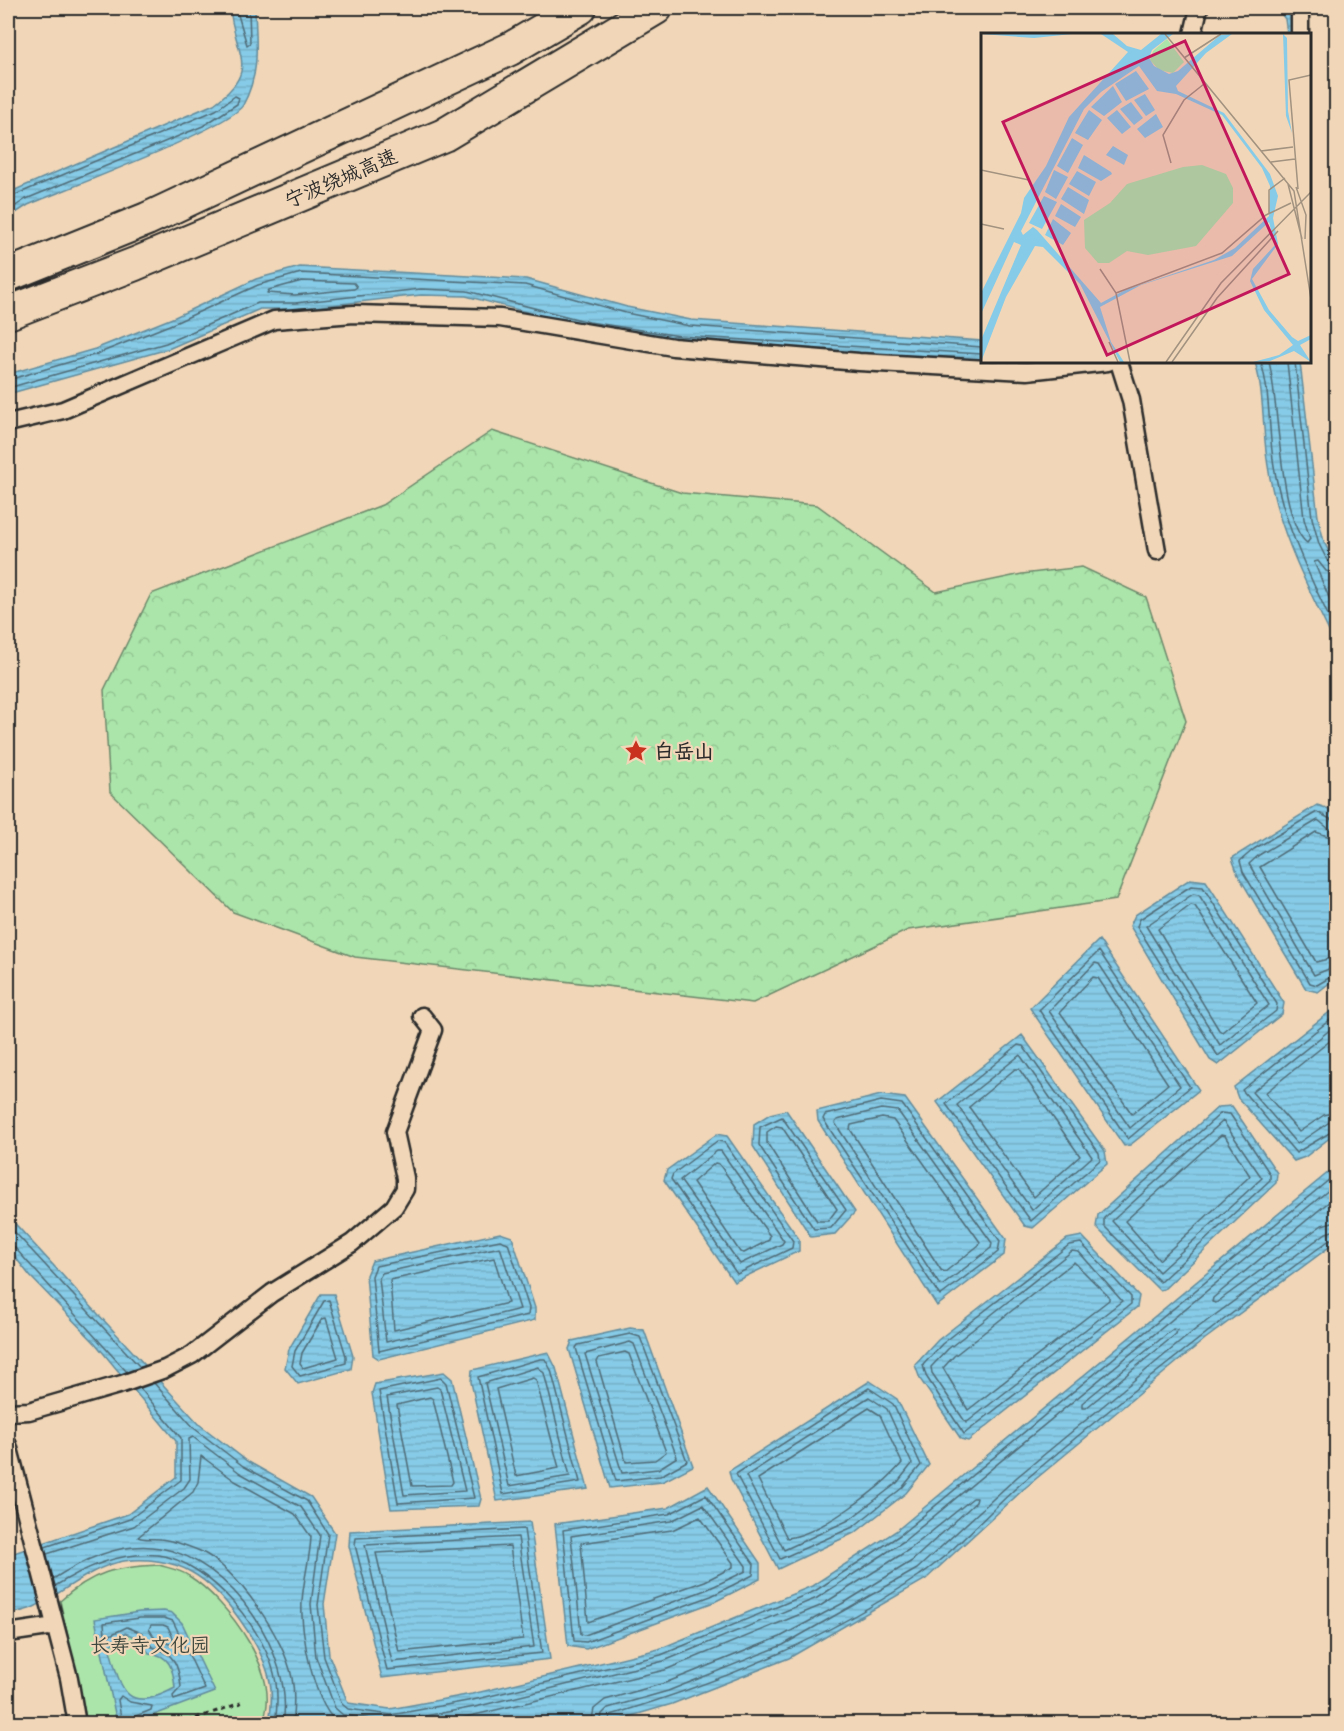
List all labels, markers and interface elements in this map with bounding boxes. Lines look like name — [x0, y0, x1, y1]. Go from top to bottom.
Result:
inset map — [981, 33, 1311, 363]
street label: 宁波绕城高速 — [280, 140, 402, 214]
place label: 白岳山 — [654, 735, 714, 765]
place icon: 白岳山 — [623, 738, 649, 764]
park label: 长寿寺文化园 — [90, 1629, 210, 1659]

